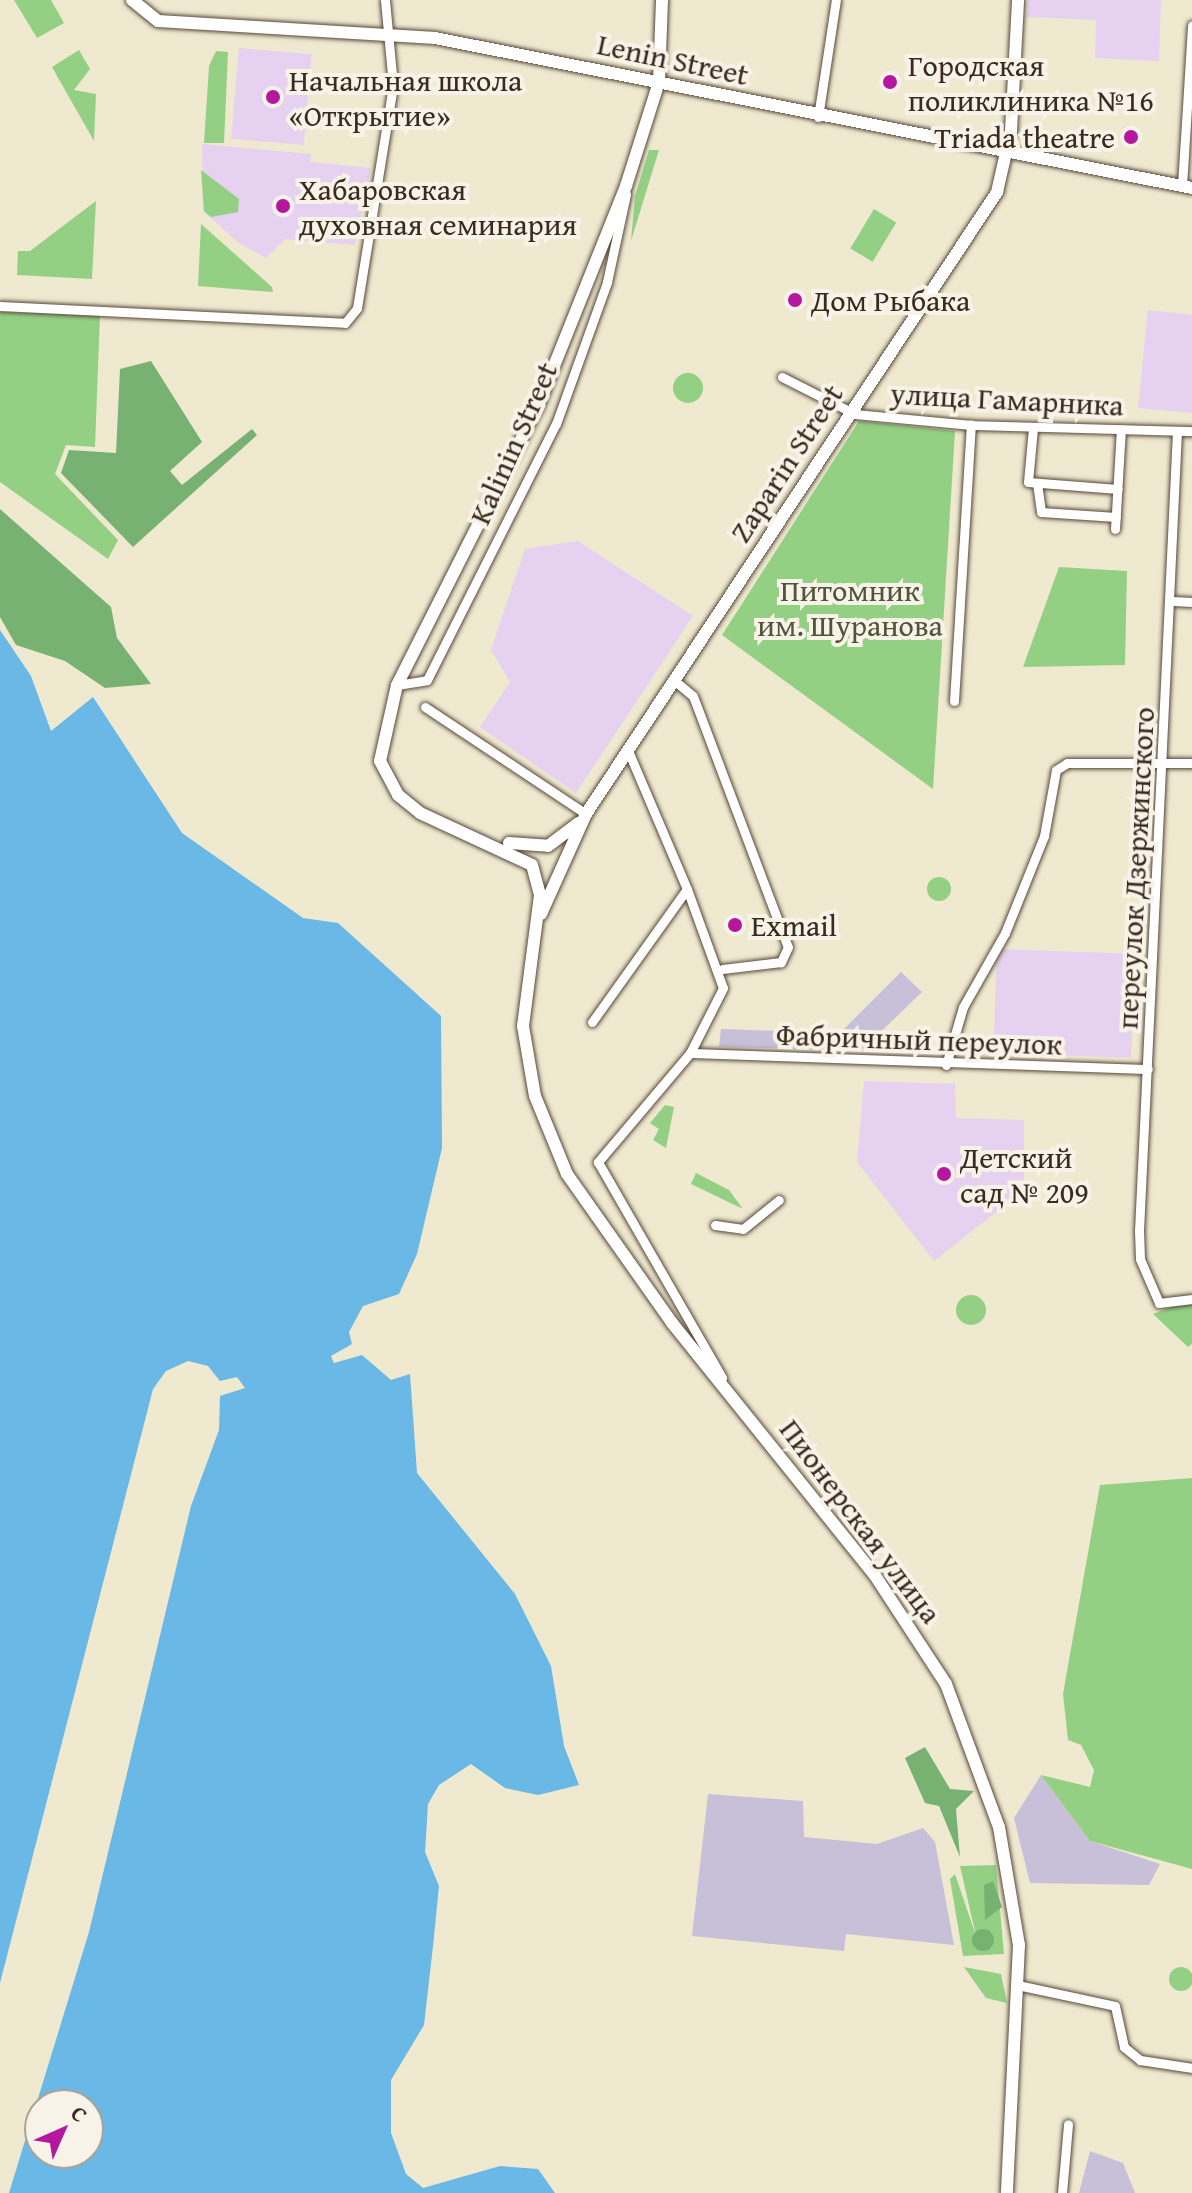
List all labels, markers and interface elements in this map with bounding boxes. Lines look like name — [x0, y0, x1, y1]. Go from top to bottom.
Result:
street label: Lenin Street — [594, 25, 752, 93]
place label: Городская поликлиника №16 — [908, 47, 1154, 118]
place label: Начальная школа «Открытие» — [289, 62, 522, 132]
marker: Городская поликлиника №16 — [879, 71, 901, 93]
marker: Начальная школа «Открытие» — [264, 88, 282, 106]
place label: Triada theatre — [934, 119, 1115, 155]
marker: Triada theatre — [1122, 128, 1140, 146]
place label: Хабаровская духовная семинария — [299, 171, 577, 242]
marker: Хабаровская духовная семинария — [274, 197, 292, 215]
place label: Дом Рыбака — [811, 282, 970, 318]
marker: Дом Рыбака — [786, 291, 804, 309]
street label: Kalinin Street — [461, 356, 565, 530]
street label: улица Гамарника — [889, 375, 1125, 423]
street label: Zaparin Street — [722, 377, 850, 549]
park label: Питомник им. Шуранова — [757, 572, 943, 642]
street label: переулок Дзержинского — [1109, 706, 1161, 1030]
place label: Exmail — [751, 907, 837, 943]
marker: Exmail — [726, 916, 744, 934]
street label: Фабричный переулок — [775, 1016, 1063, 1062]
place label: Детский сад № 209 — [960, 1139, 1089, 1210]
marker: Детский сад № 209 — [935, 1165, 953, 1183]
street label: Пионерская улица — [773, 1412, 949, 1630]
north arrow — [24, 2089, 104, 2169]
text: С — [64, 2098, 95, 2129]

